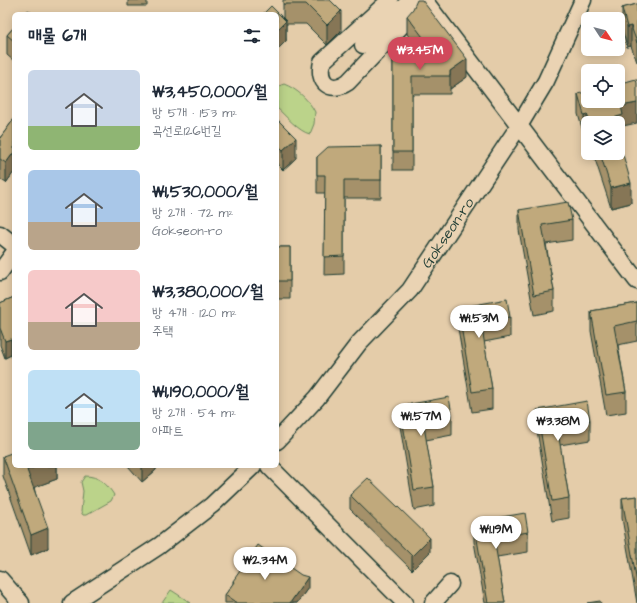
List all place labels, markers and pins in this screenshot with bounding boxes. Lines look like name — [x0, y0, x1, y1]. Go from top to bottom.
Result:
pin: ₩3.45M — [387, 37, 453, 71]
pin: ₩1.53M — [446, 305, 512, 339]
pin: ₩1.57M — [388, 403, 454, 437]
pin: ₩3.38M — [525, 408, 591, 442]
pin: ₩1.19M — [463, 516, 529, 550]
pin: ₩2.34M — [232, 547, 298, 581]

